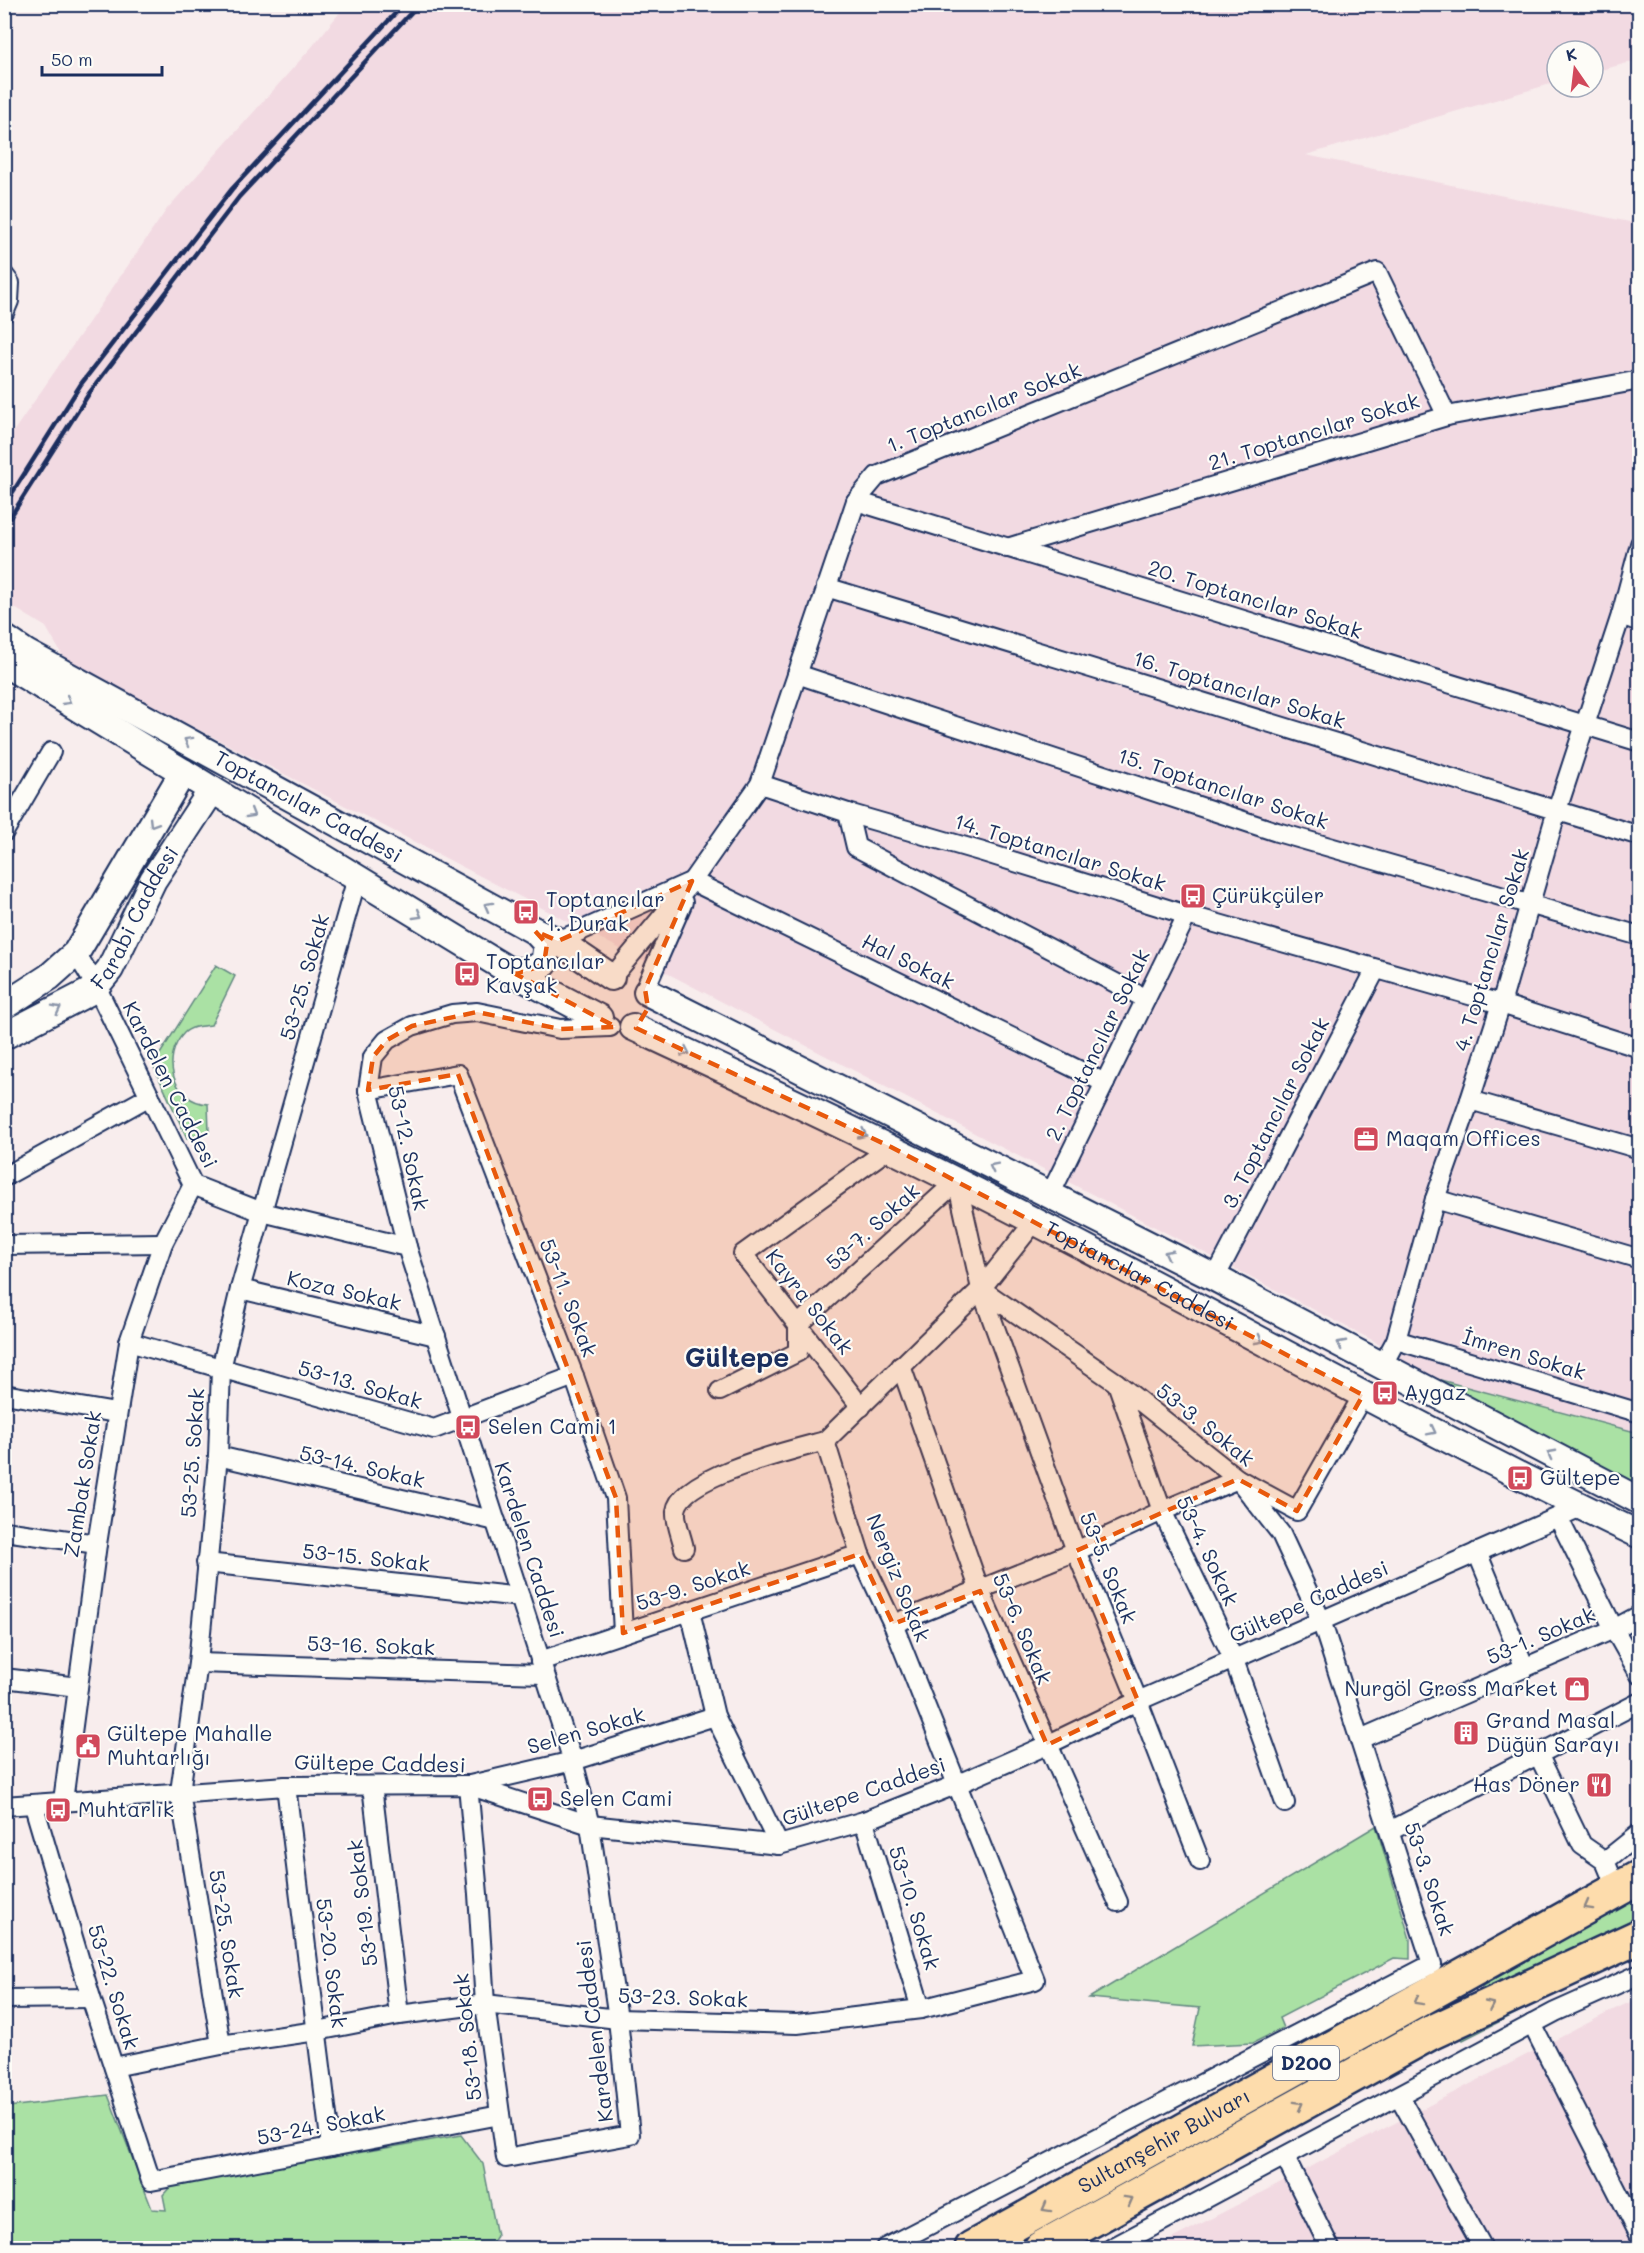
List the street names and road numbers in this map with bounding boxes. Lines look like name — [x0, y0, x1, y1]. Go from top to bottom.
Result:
street label: 1. Toptancılar Sokak — [882, 355, 1085, 458]
street label: 21. Toptancılar Sokak — [1205, 386, 1422, 476]
street label: 20. Toptancılar Sokak — [1145, 553, 1366, 644]
street label: 16. Toptancılar Sokak — [1130, 643, 1349, 734]
street label: 15. Toptancılar Sokak — [1115, 741, 1332, 834]
street label: Toptancılar Caddesi — [210, 744, 407, 868]
street label: 14. Toptancılar Sokak — [951, 807, 1170, 897]
street label: Farabi Caddesi — [84, 840, 184, 994]
street label: 4. Toptancılar Sokak — [1447, 845, 1534, 1054]
street label: 53-25. Sokak — [273, 910, 334, 1043]
street label: Hal Sokak — [858, 927, 959, 995]
street label: 2. Toptancılar Sokak — [1039, 944, 1155, 1145]
street label: Kardelen Caddesi — [118, 996, 225, 1172]
street label: 3. Toptancılar Sokak — [1215, 1012, 1334, 1212]
street label: 53-12. Sokak — [383, 1083, 436, 1213]
street label: 53-7. Sokak — [819, 1176, 925, 1275]
street label: Toptancılar Caddesi — [1040, 1214, 1239, 1336]
street label: 53-11. Sokak — [534, 1234, 604, 1361]
street label: Kayra Sokak — [761, 1243, 860, 1359]
street label: Koza Sokak — [285, 1263, 404, 1316]
street label: İmren Sokak — [1460, 1322, 1589, 1385]
street label: 53-13. Sokak — [295, 1353, 426, 1414]
street label: 53-3. Sokak — [1151, 1376, 1260, 1472]
street label: 53-25. Sokak — [174, 1387, 210, 1519]
street label: Zambak Sokak — [57, 1409, 106, 1559]
street label: 53-14. Sokak — [297, 1438, 428, 1493]
street label: Kardelen Caddesi — [489, 1458, 572, 1641]
street label: 53-4. Sokak — [1171, 1491, 1246, 1610]
street label: 53-5. Sokak — [1075, 1508, 1144, 1627]
street label: Nergiz Sokak — [861, 1509, 937, 1645]
street label: 53-15. Sokak — [301, 1536, 431, 1577]
street label: 53-9. Sokak — [632, 1553, 753, 1616]
street label: Gültepe Caddesi — [1225, 1553, 1392, 1648]
street label: 53-6. Sokak — [988, 1569, 1059, 1688]
street label: 53-1. Sokak — [1482, 1600, 1599, 1670]
street label: 53-16. Sokak — [307, 1629, 436, 1660]
street label: Selen Sokak — [524, 1700, 648, 1759]
street label: Gültepe Caddesi — [294, 1748, 466, 1777]
street label: Gültepe Caddesi — [778, 1750, 949, 1831]
street label: 53-3. Sokak — [1399, 1818, 1462, 1939]
street label: 53-19. Sokak — [340, 1838, 383, 1968]
street label: 53-10. Sokak — [884, 1842, 947, 1973]
street label: 53-25. Sokak — [204, 1867, 251, 2000]
street label: 53-20. Sokak — [311, 1896, 354, 2029]
street label: 53-22. Sokak — [83, 1921, 146, 2052]
street label: Kardelen Caddesi — [569, 1938, 618, 2124]
street label: 53-18. Sokak — [446, 1972, 487, 2102]
street label: 53-23. Sokak — [618, 1981, 748, 2012]
road number: D200 — [1273, 2046, 1339, 2080]
street label: Sultanşehir Bulvarı — [1073, 2081, 1255, 2199]
street label: 53-24. Sokak — [254, 2099, 387, 2150]

